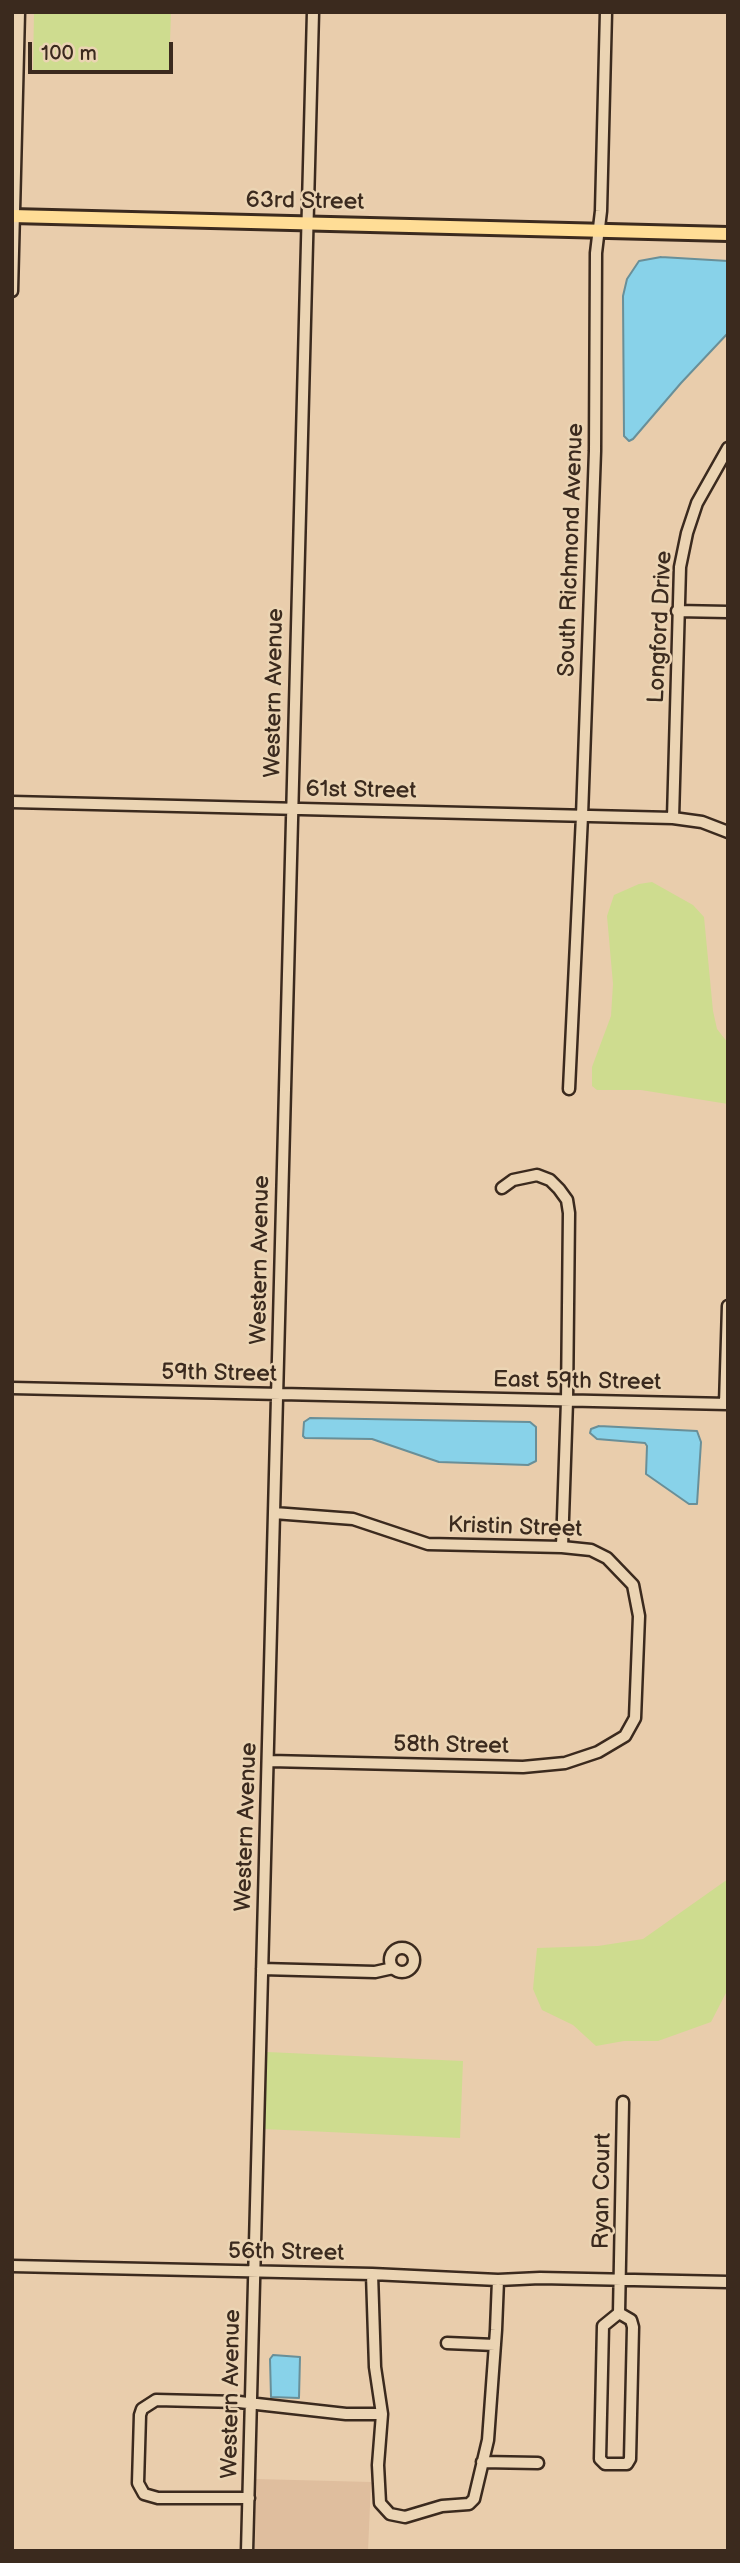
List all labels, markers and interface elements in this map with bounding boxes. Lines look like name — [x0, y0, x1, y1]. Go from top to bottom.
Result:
scale bar — [32, 28, 177, 72]
text: 100 m — [41, 41, 97, 66]
street label: 63rd Street — [245, 187, 365, 217]
street label: South Richmond Avenue — [554, 423, 590, 677]
street label: Longford Drive — [643, 550, 679, 704]
street label: Western Avenue — [260, 608, 290, 778]
street label: 61st Street — [305, 776, 417, 806]
street label: Western Avenue — [246, 1175, 276, 1345]
street label: 59th Street — [161, 1359, 277, 1389]
street label: East 59th Street — [493, 1367, 661, 1397]
street label: Kristin Street — [447, 1512, 583, 1544]
street label: 58th Street — [393, 1731, 509, 1761]
street label: Western Avenue — [230, 1742, 264, 1912]
street label: Ryan Court — [588, 2133, 618, 2249]
street label: 56th Street — [228, 2238, 344, 2268]
street label: Western Avenue — [217, 2309, 247, 2479]

